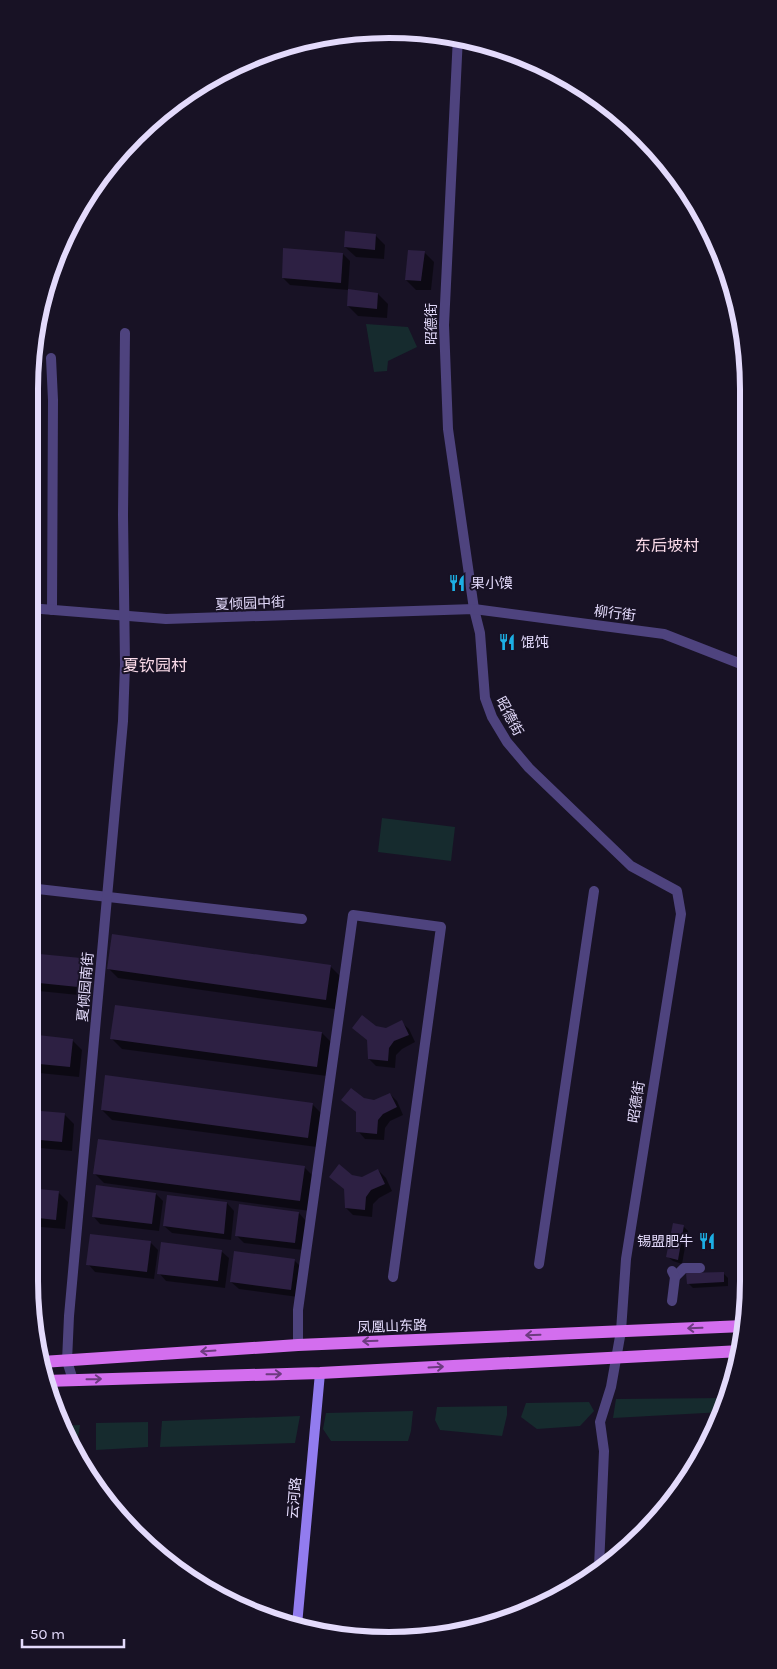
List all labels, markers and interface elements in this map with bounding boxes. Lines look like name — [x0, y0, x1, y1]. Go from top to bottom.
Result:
street label: 昭德街 — [423, 303, 440, 345]
district label: 东后坡村 — [635, 536, 699, 555]
restaurant icon: 果小馍 — [447, 573, 467, 593]
place label: 果小馍 — [471, 575, 513, 592]
street label: 夏倾园中街 — [215, 594, 285, 613]
street label: 柳行街 — [593, 603, 637, 624]
restaurant icon: 馄饨 — [497, 632, 517, 652]
place label: 馄饨 — [521, 634, 549, 651]
district label: 夏钦园村 — [123, 656, 187, 675]
street label: 昭德街 — [492, 694, 527, 739]
street label: 夏倾园南街 — [74, 951, 97, 1023]
street label: 昭德街 — [625, 1080, 648, 1124]
restaurant icon: 锡盟肥牛 — [697, 1231, 717, 1251]
place label: 锡盟肥牛 — [637, 1233, 693, 1250]
street label: 凤凰山东路 — [357, 1317, 427, 1336]
one-way arrow — [687, 1323, 704, 1333]
one-way arrow — [525, 1330, 541, 1339]
one-way arrow — [363, 1337, 379, 1346]
one-way arrow — [200, 1346, 216, 1355]
one-way arrow — [428, 1362, 444, 1372]
one-way arrow — [266, 1370, 282, 1379]
one-way arrow — [86, 1374, 102, 1384]
street label: 云河路 — [284, 1476, 305, 1520]
scale bar — [22, 1616, 125, 1648]
text: 50 m — [30, 1625, 65, 1643]

